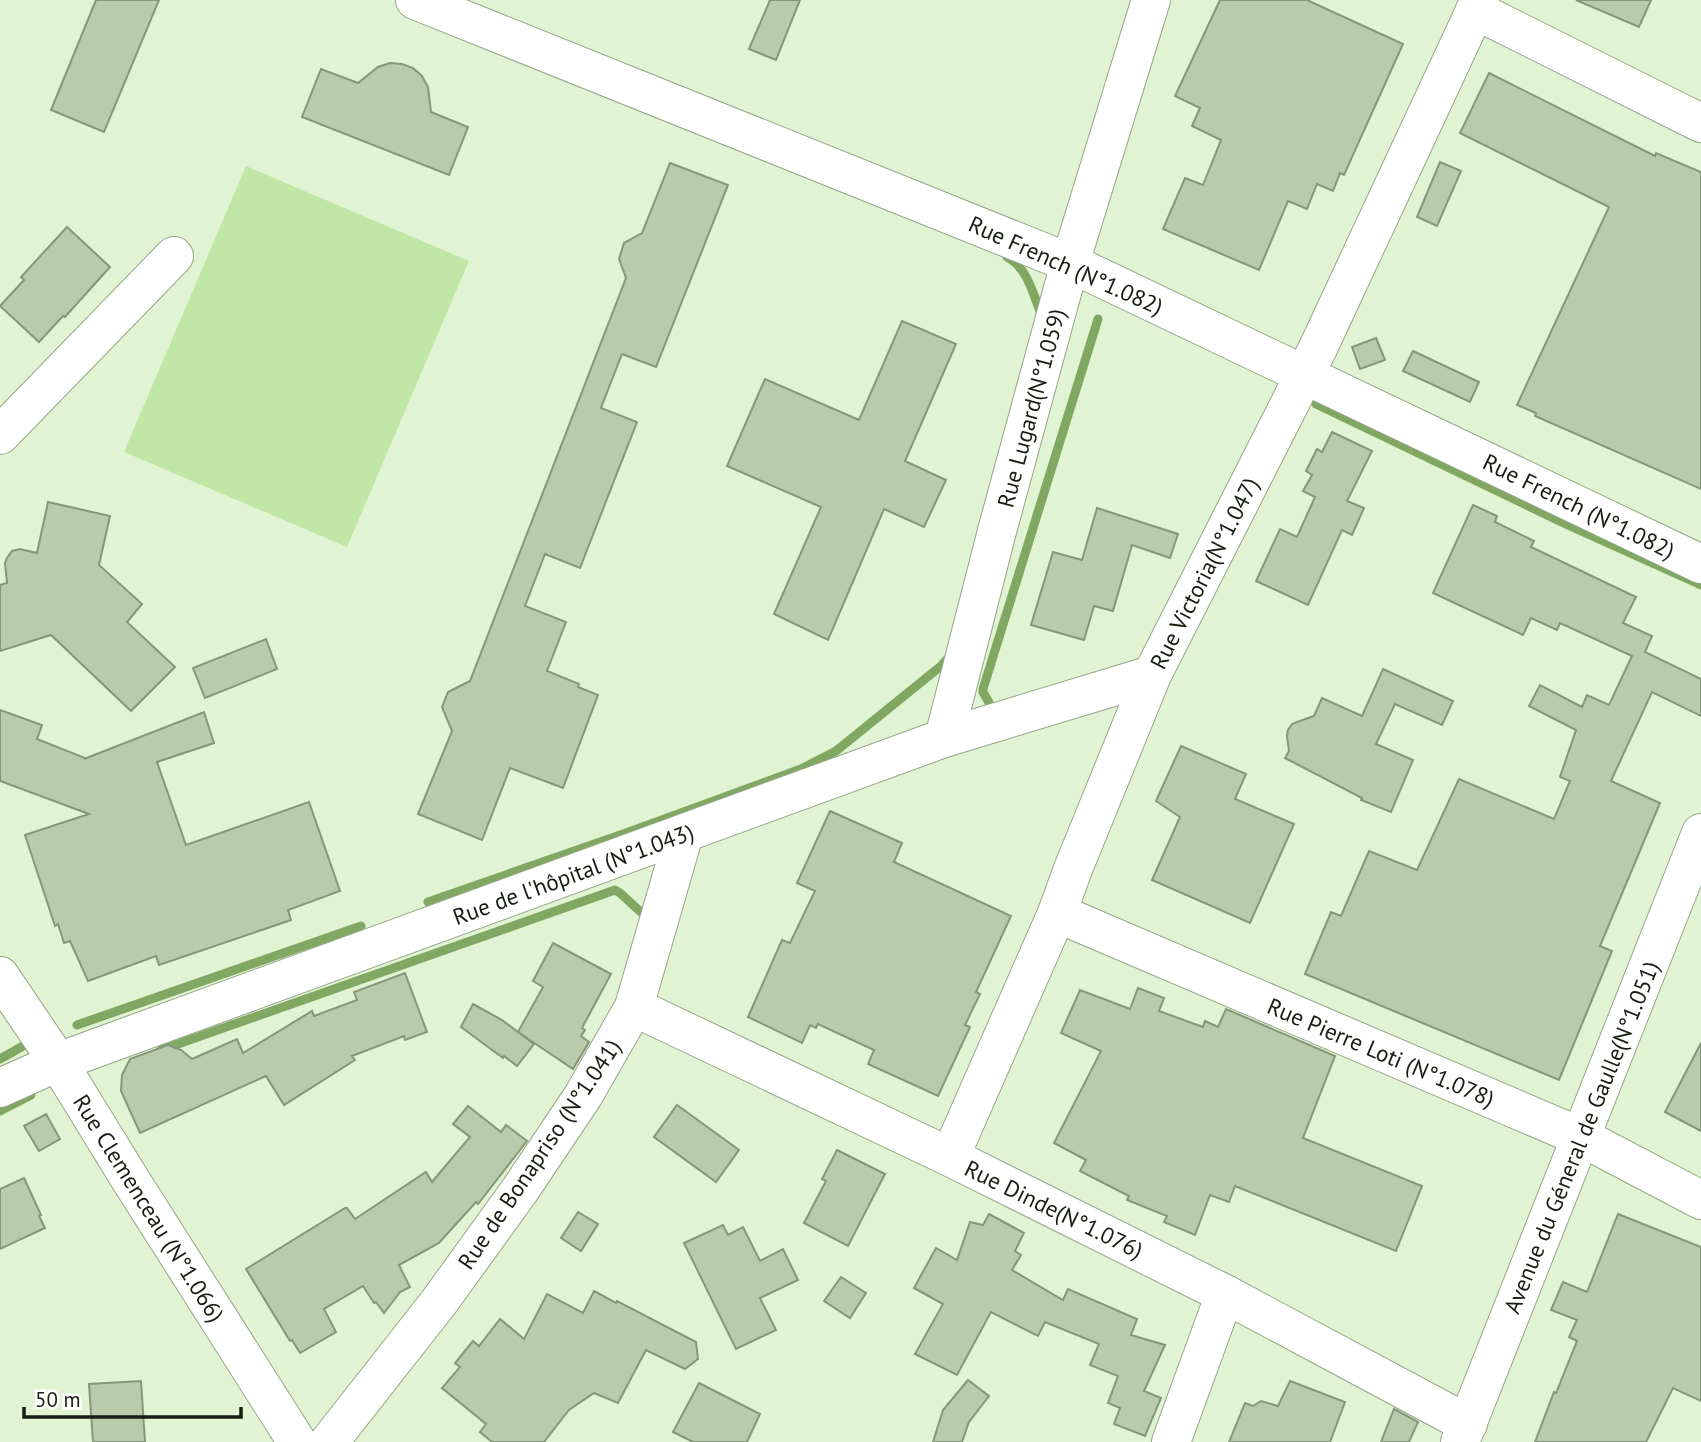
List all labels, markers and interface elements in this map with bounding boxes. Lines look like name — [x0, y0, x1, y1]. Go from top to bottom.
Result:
street label: Rue French (N°1.082) — [964, 209, 1168, 321]
street label: Rue Lugard(N°1.059) — [991, 305, 1071, 511]
street label: Rue French (N°1.082) — [1478, 447, 1680, 565]
street label: Rue Victoria(N°1.047) — [1143, 472, 1265, 674]
street label: Rue de l'hôpital (N°1.043) — [449, 817, 697, 931]
street label: Avenue du Géneral de Gaulle(N°1.051) — [1497, 957, 1665, 1317]
street label: Rue Pierre Loti (N°1.078) — [1263, 991, 1499, 1113]
street label: Rue de Bonapriso (N°1.041) — [451, 1033, 627, 1275]
street label: Rue Clemenceau (N°1.066) — [67, 1089, 231, 1327]
street label: Rue Dinde(N°1.076) — [960, 1153, 1148, 1265]
scale bar — [24, 1376, 242, 1420]
text: 50 m — [35, 1386, 81, 1413]

